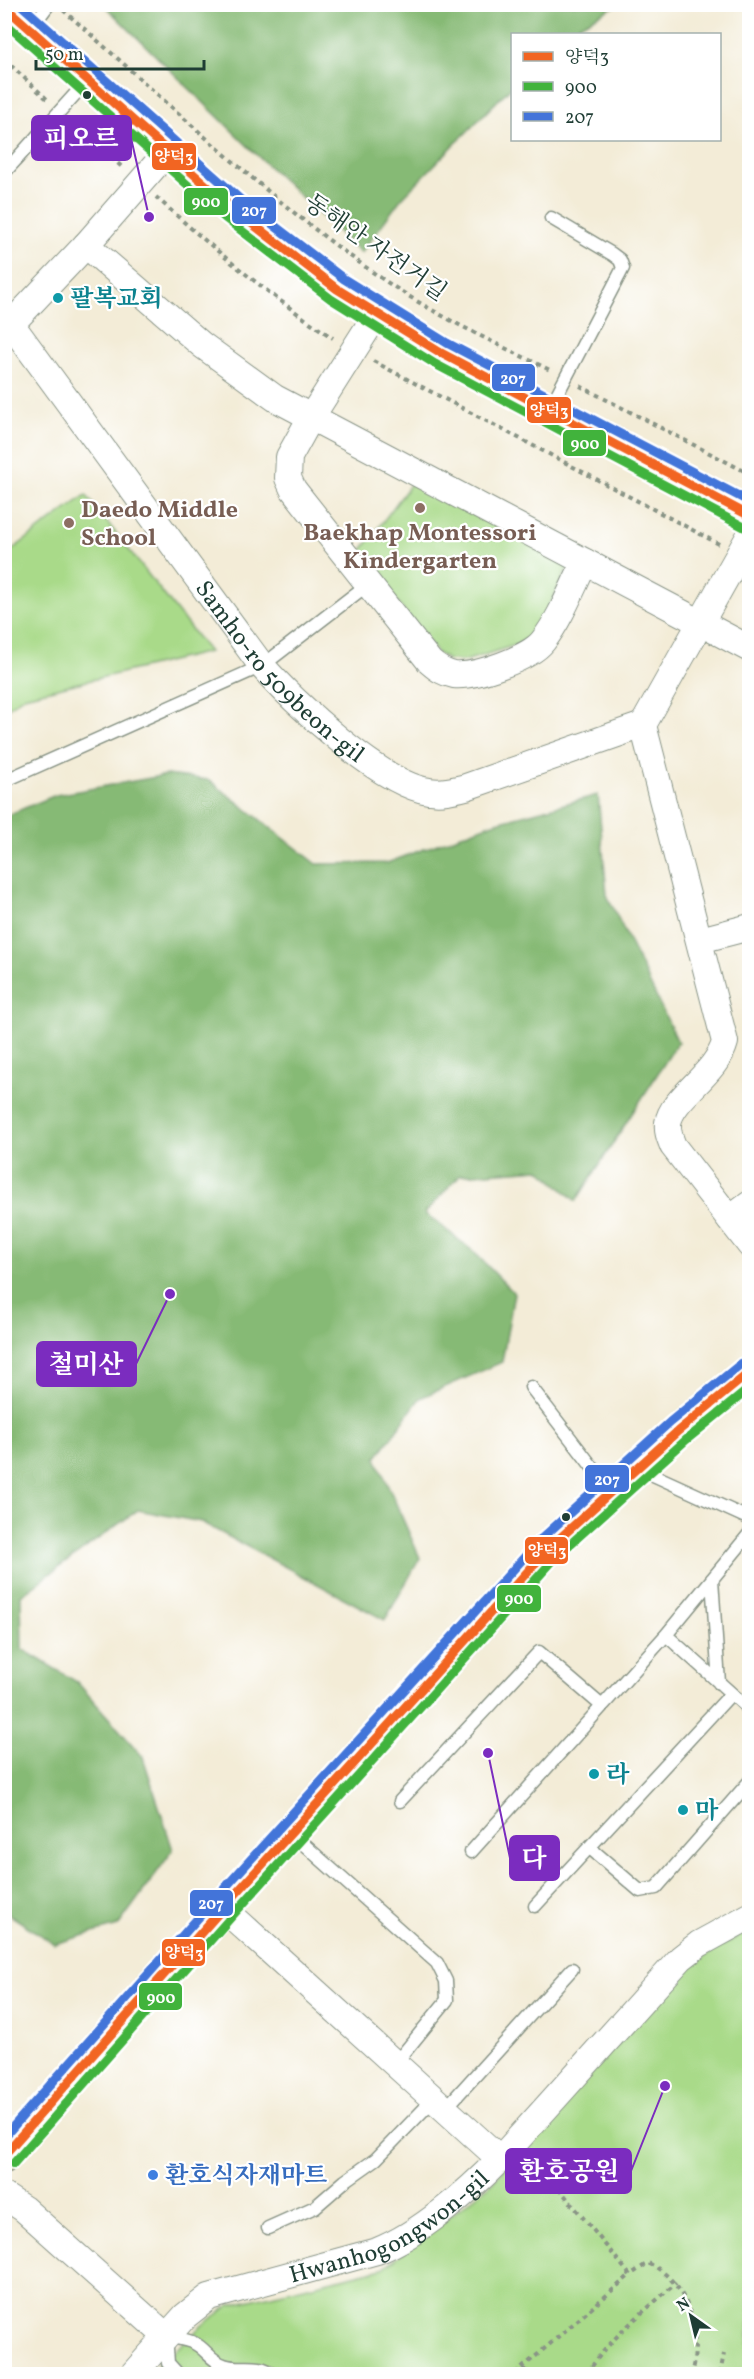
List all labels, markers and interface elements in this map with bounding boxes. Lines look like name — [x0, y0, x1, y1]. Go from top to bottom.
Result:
scale bar — [36, 33, 204, 71]
legend — [511, 33, 721, 141]
text: 50 m — [45, 43, 84, 68]
text: 양덕3 — [565, 46, 609, 71]
text: 900 — [565, 76, 597, 101]
unlabelled marker — [81, 89, 93, 101]
text: 207 — [565, 106, 594, 131]
callout: 피오르 — [32, 116, 131, 160]
text: 피오르 — [43, 122, 119, 158]
line badge: 양덕3 — [151, 142, 197, 171]
text: 양덕3 — [154, 147, 194, 169]
line badge: 900 — [183, 187, 229, 216]
street label: 동해안 자전거길 — [297, 187, 453, 310]
text: 900 — [192, 192, 221, 214]
line badge: 207 — [231, 196, 277, 225]
text: 207 — [241, 201, 267, 223]
place label: 팔복교회 — [70, 283, 163, 317]
marker: 팔복교회 — [51, 291, 65, 305]
line badge: 207 — [491, 363, 536, 392]
text: 207 — [500, 369, 526, 391]
line badge: 양덕3 — [526, 396, 572, 424]
text: 양덕3 — [529, 401, 569, 423]
line badge: 900 — [562, 429, 607, 457]
text: 900 — [571, 434, 600, 456]
place label: Daedo Middle School — [81, 494, 238, 556]
marker: Baekhap Montessori Kindergarten — [413, 501, 427, 515]
marker: Daedo Middle School — [62, 516, 76, 530]
place label: Baekhap Montessori Kindergarten — [303, 517, 537, 579]
street label: Samho-ro 509beon-gil — [186, 574, 371, 772]
callout: 철미산 — [37, 1342, 136, 1386]
text: 철미산 — [48, 1348, 124, 1384]
line badge: 207 — [584, 1464, 630, 1493]
text: 207 — [594, 1470, 620, 1492]
unlabelled marker — [560, 1511, 572, 1523]
line badge: 양덕3 — [524, 1536, 569, 1565]
text: 양덕3 — [527, 1541, 567, 1563]
line badge: 900 — [496, 1584, 542, 1613]
text: 900 — [505, 1589, 534, 1611]
place label: 라 — [606, 1759, 630, 1793]
marker: 라 — [587, 1767, 601, 1781]
place label: 마 — [695, 1795, 719, 1829]
marker: 마 — [676, 1803, 690, 1817]
callout: 다 — [510, 1836, 559, 1880]
text: 다 — [521, 1842, 547, 1878]
line badge: 207 — [189, 1889, 234, 1917]
text: 207 — [198, 1894, 224, 1916]
line badge: 양덕3 — [161, 1938, 206, 1967]
text: 양덕3 — [164, 1943, 204, 1965]
line badge: 900 — [138, 1982, 183, 2011]
text: 900 — [147, 1988, 176, 2010]
callout: 환호공원 — [506, 2149, 631, 2193]
text: 환호공원 — [519, 2155, 619, 2191]
place label: 환호식자재마트 — [165, 2160, 327, 2194]
street label: Hwanhogongwon-gil — [286, 2163, 498, 2293]
marker: 환호식자재마트 — [146, 2168, 160, 2182]
north arrow — [661, 2286, 721, 2346]
text: N — [673, 2293, 695, 2318]

